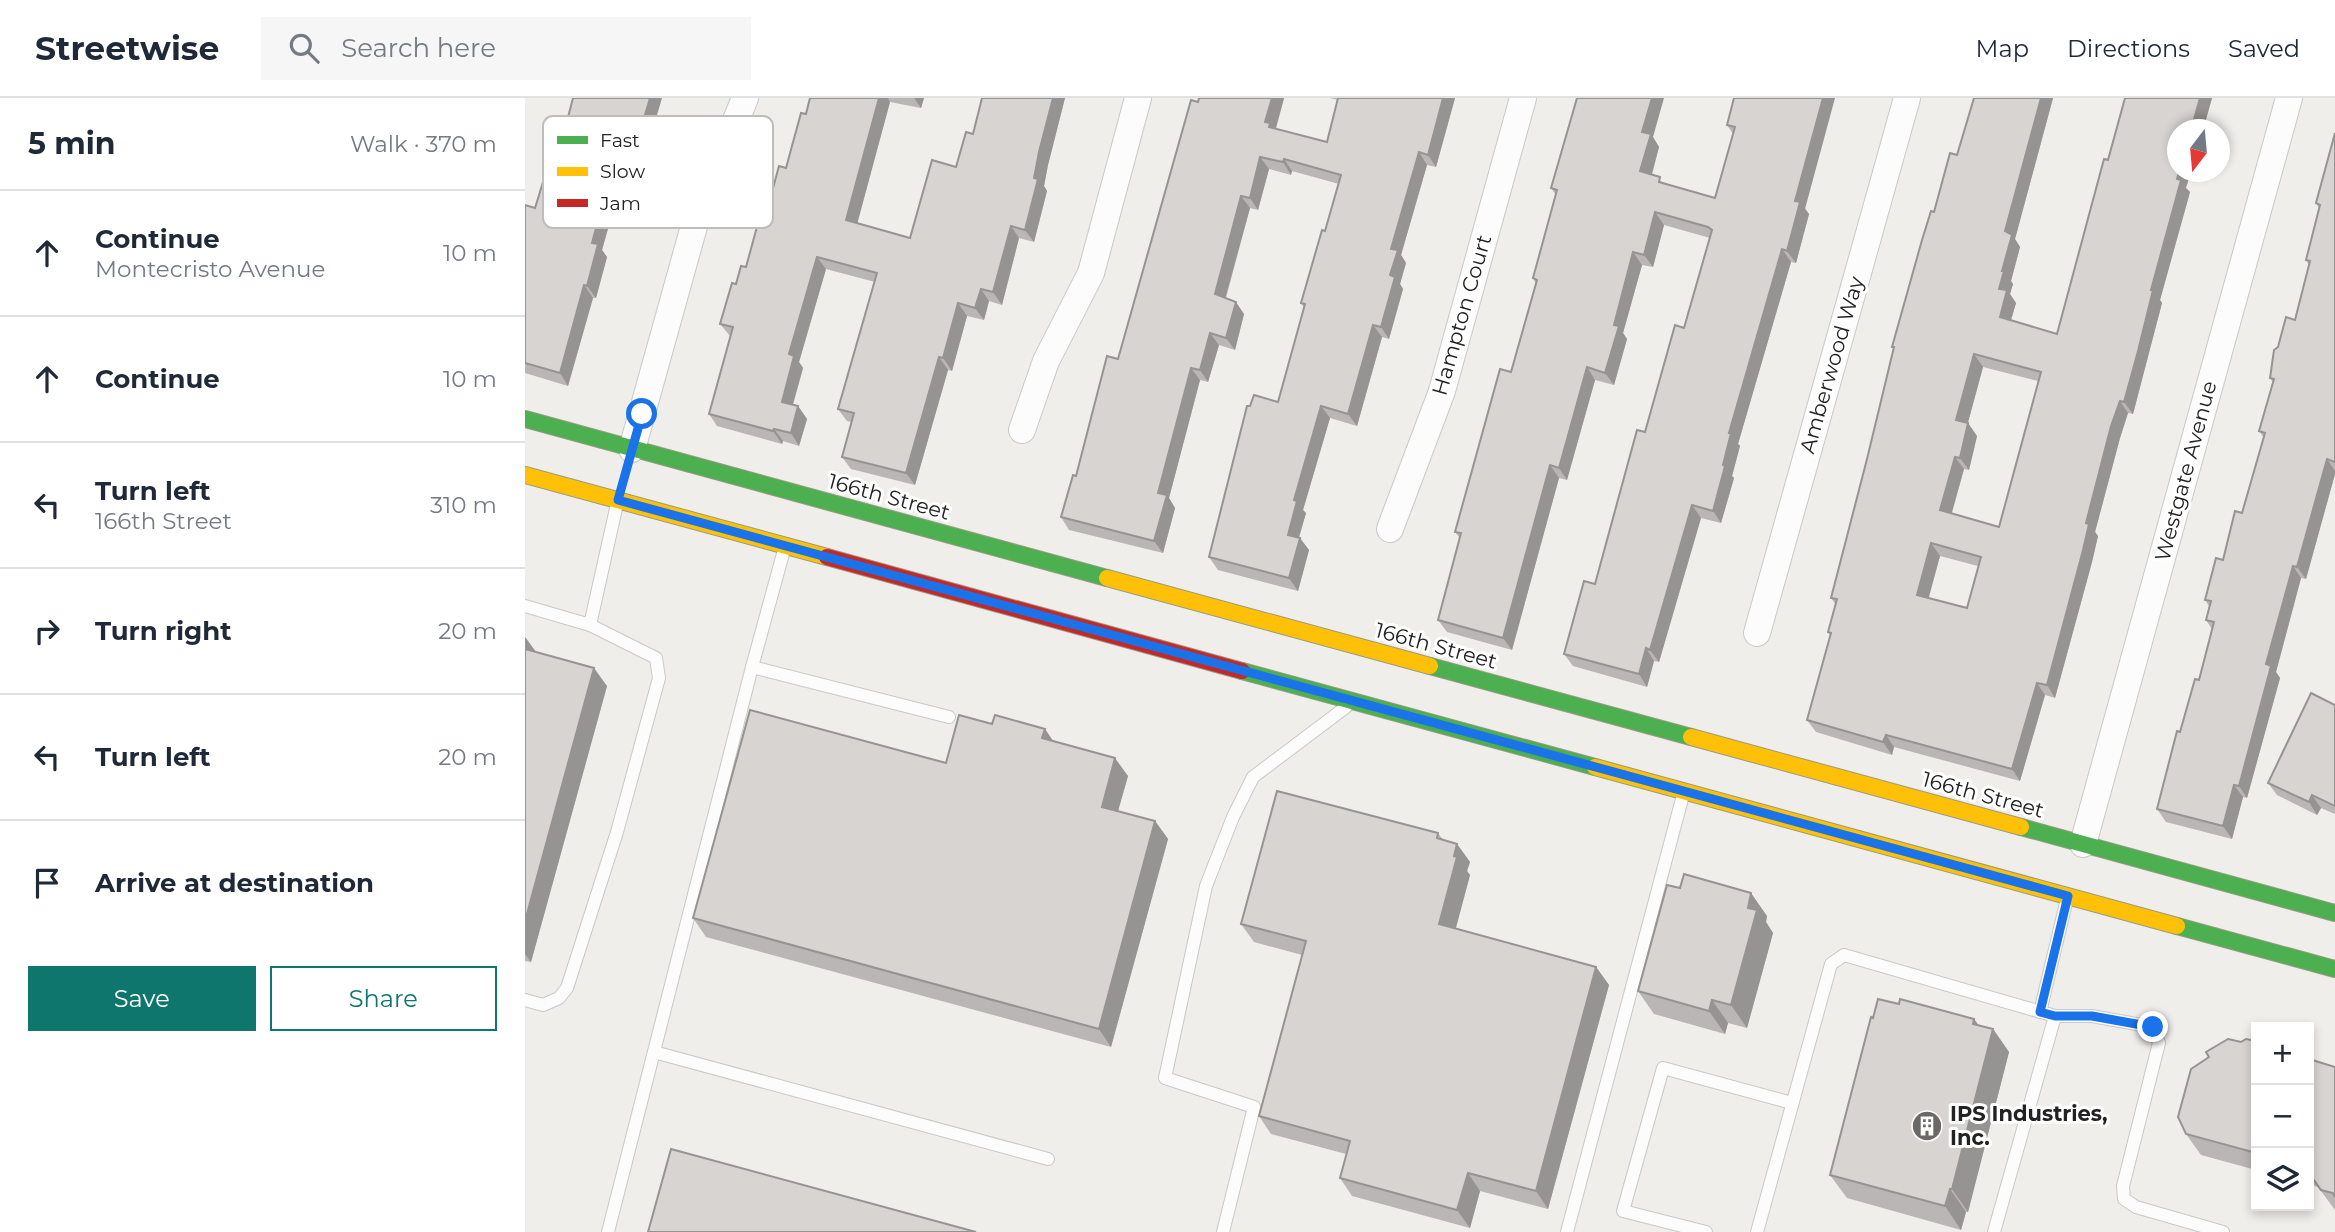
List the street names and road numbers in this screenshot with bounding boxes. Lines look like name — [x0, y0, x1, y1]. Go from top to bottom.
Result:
street label: Hampton Court — [1427, 232, 1496, 398]
street label: Amberwood Way — [1794, 273, 1869, 456]
street label: Westgate Avenue — [2149, 378, 2222, 564]
street label: 166th Street — [826, 468, 953, 525]
street label: 166th Street — [1373, 617, 1500, 674]
street label: 166th Street — [1920, 766, 2047, 823]

